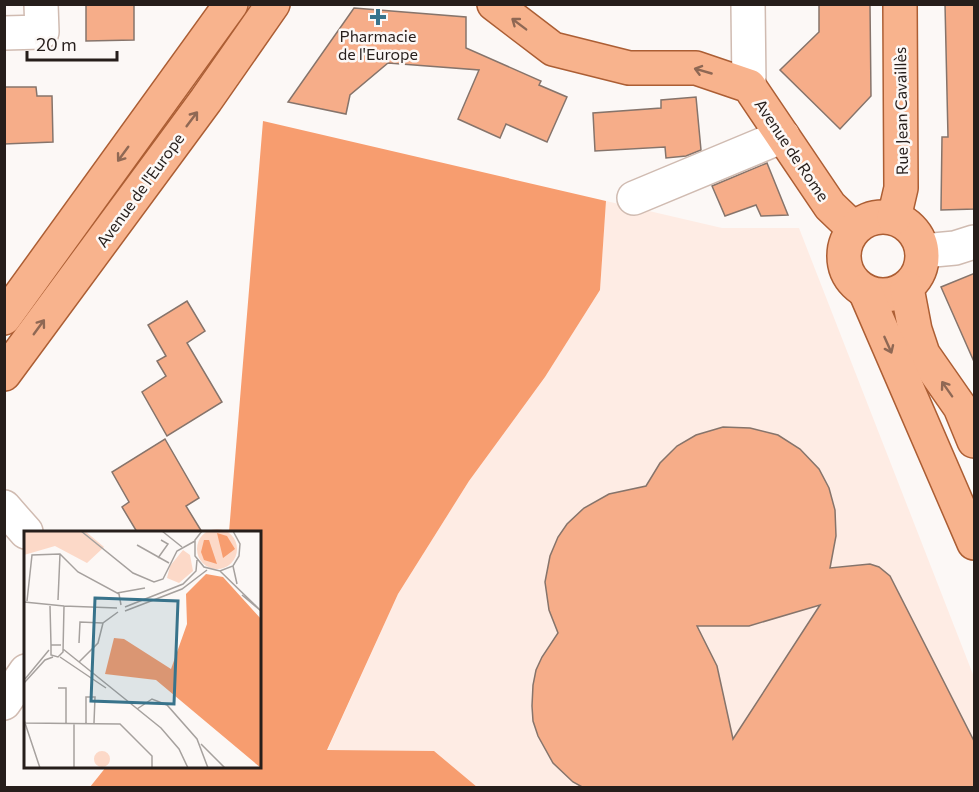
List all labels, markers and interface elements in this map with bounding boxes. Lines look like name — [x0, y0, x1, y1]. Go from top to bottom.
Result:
marker: Pharmacie de l'Europe — [371, 10, 385, 24]
one-way arrow — [512, 17, 528, 30]
scale bar — [27, 24, 117, 62]
place label: Pharmacie de l'Europe — [338, 26, 418, 63]
text: 20 m — [36, 33, 77, 55]
street label: Rue Jean Cavaillès — [890, 47, 911, 175]
one-way arrow — [694, 65, 713, 76]
street label: Avenue de Rome — [751, 95, 834, 204]
one-way arrow — [185, 112, 198, 128]
street label: Avenue de l'Europe — [92, 129, 187, 250]
one-way arrow — [117, 146, 129, 162]
one-way arrow — [33, 320, 45, 336]
one-way arrow — [883, 335, 894, 354]
one-way arrow — [941, 382, 954, 398]
inset map — [24, 531, 261, 768]

